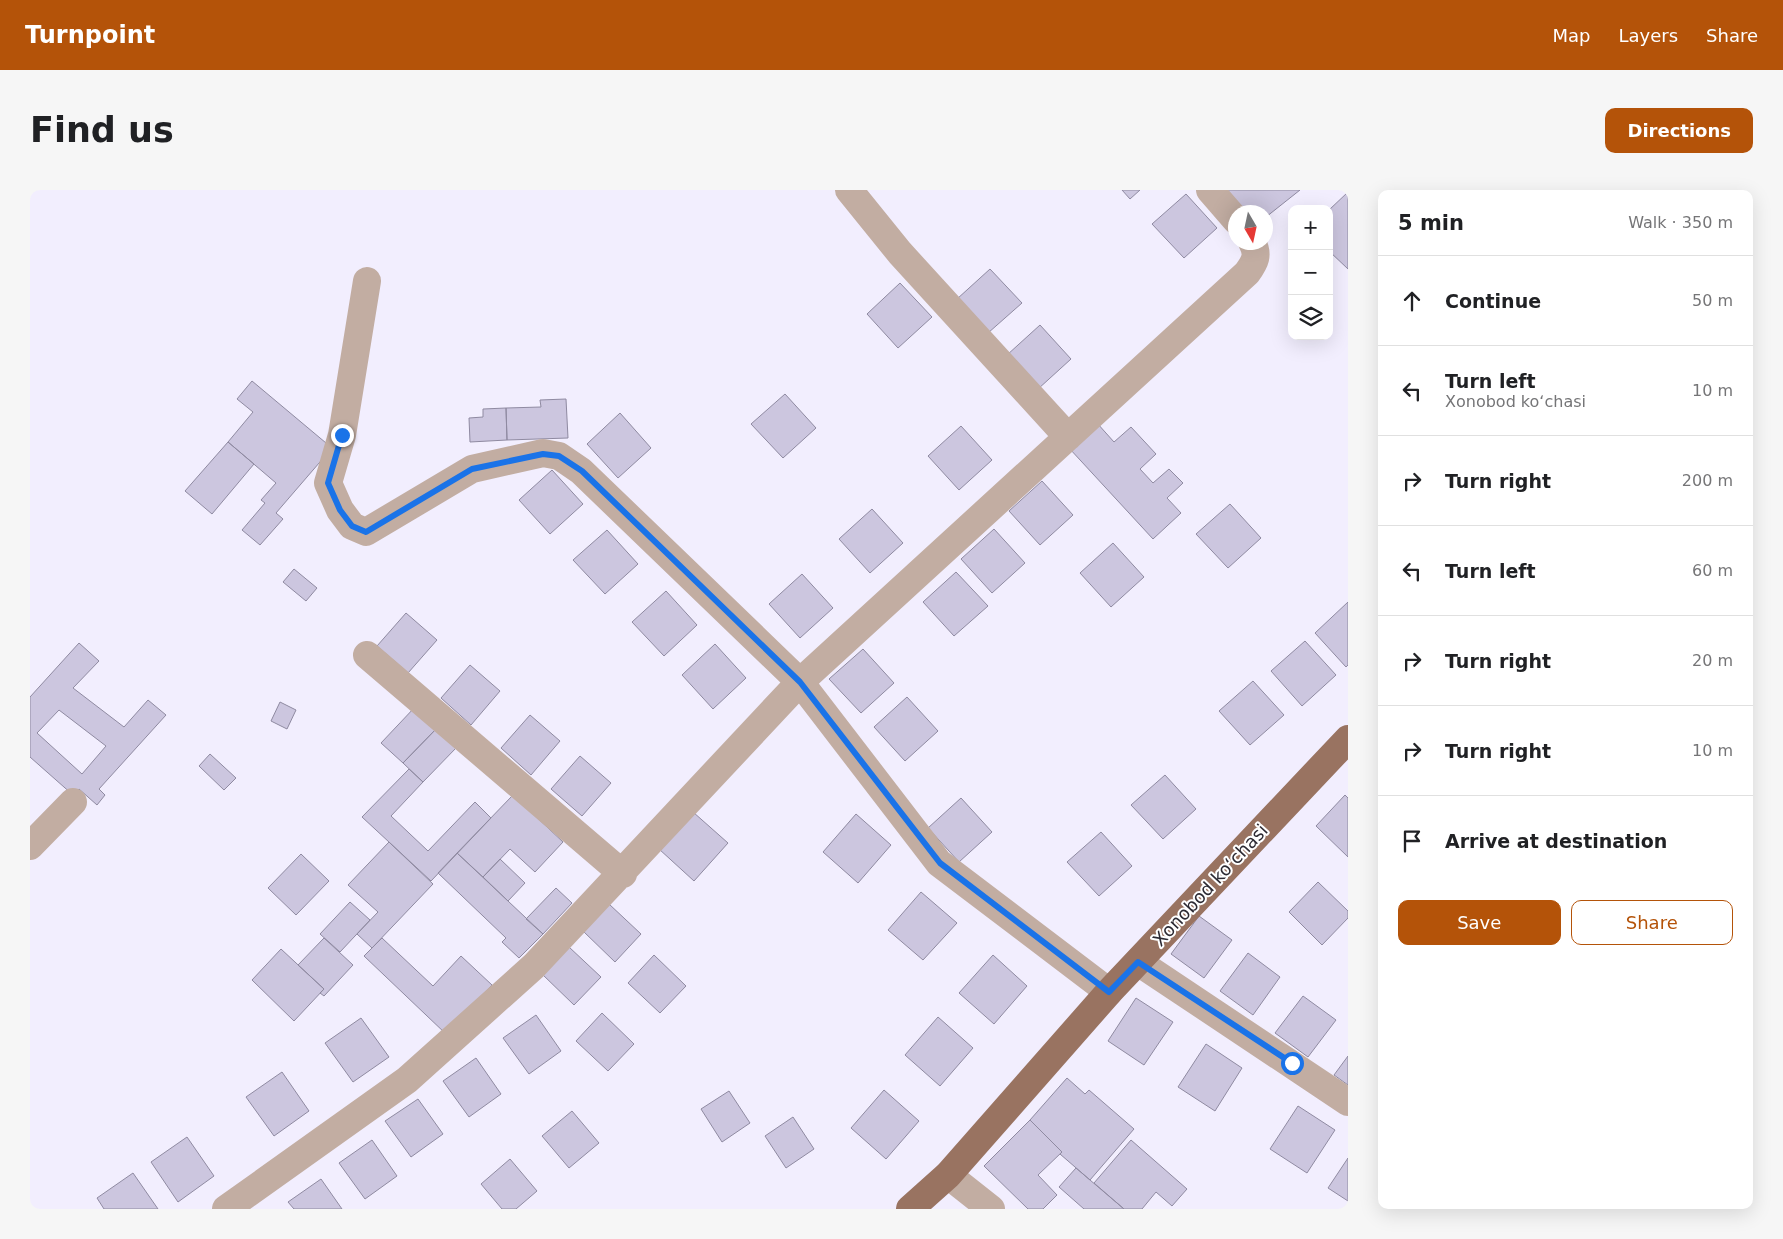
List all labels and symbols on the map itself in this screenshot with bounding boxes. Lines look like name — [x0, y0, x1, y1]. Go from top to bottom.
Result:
north arrow — [1228, 205, 1273, 250]
route end — [331, 424, 354, 447]
street label: Xonobod koʻchasi — [1148, 820, 1272, 950]
route start — [1281, 1052, 1304, 1075]

